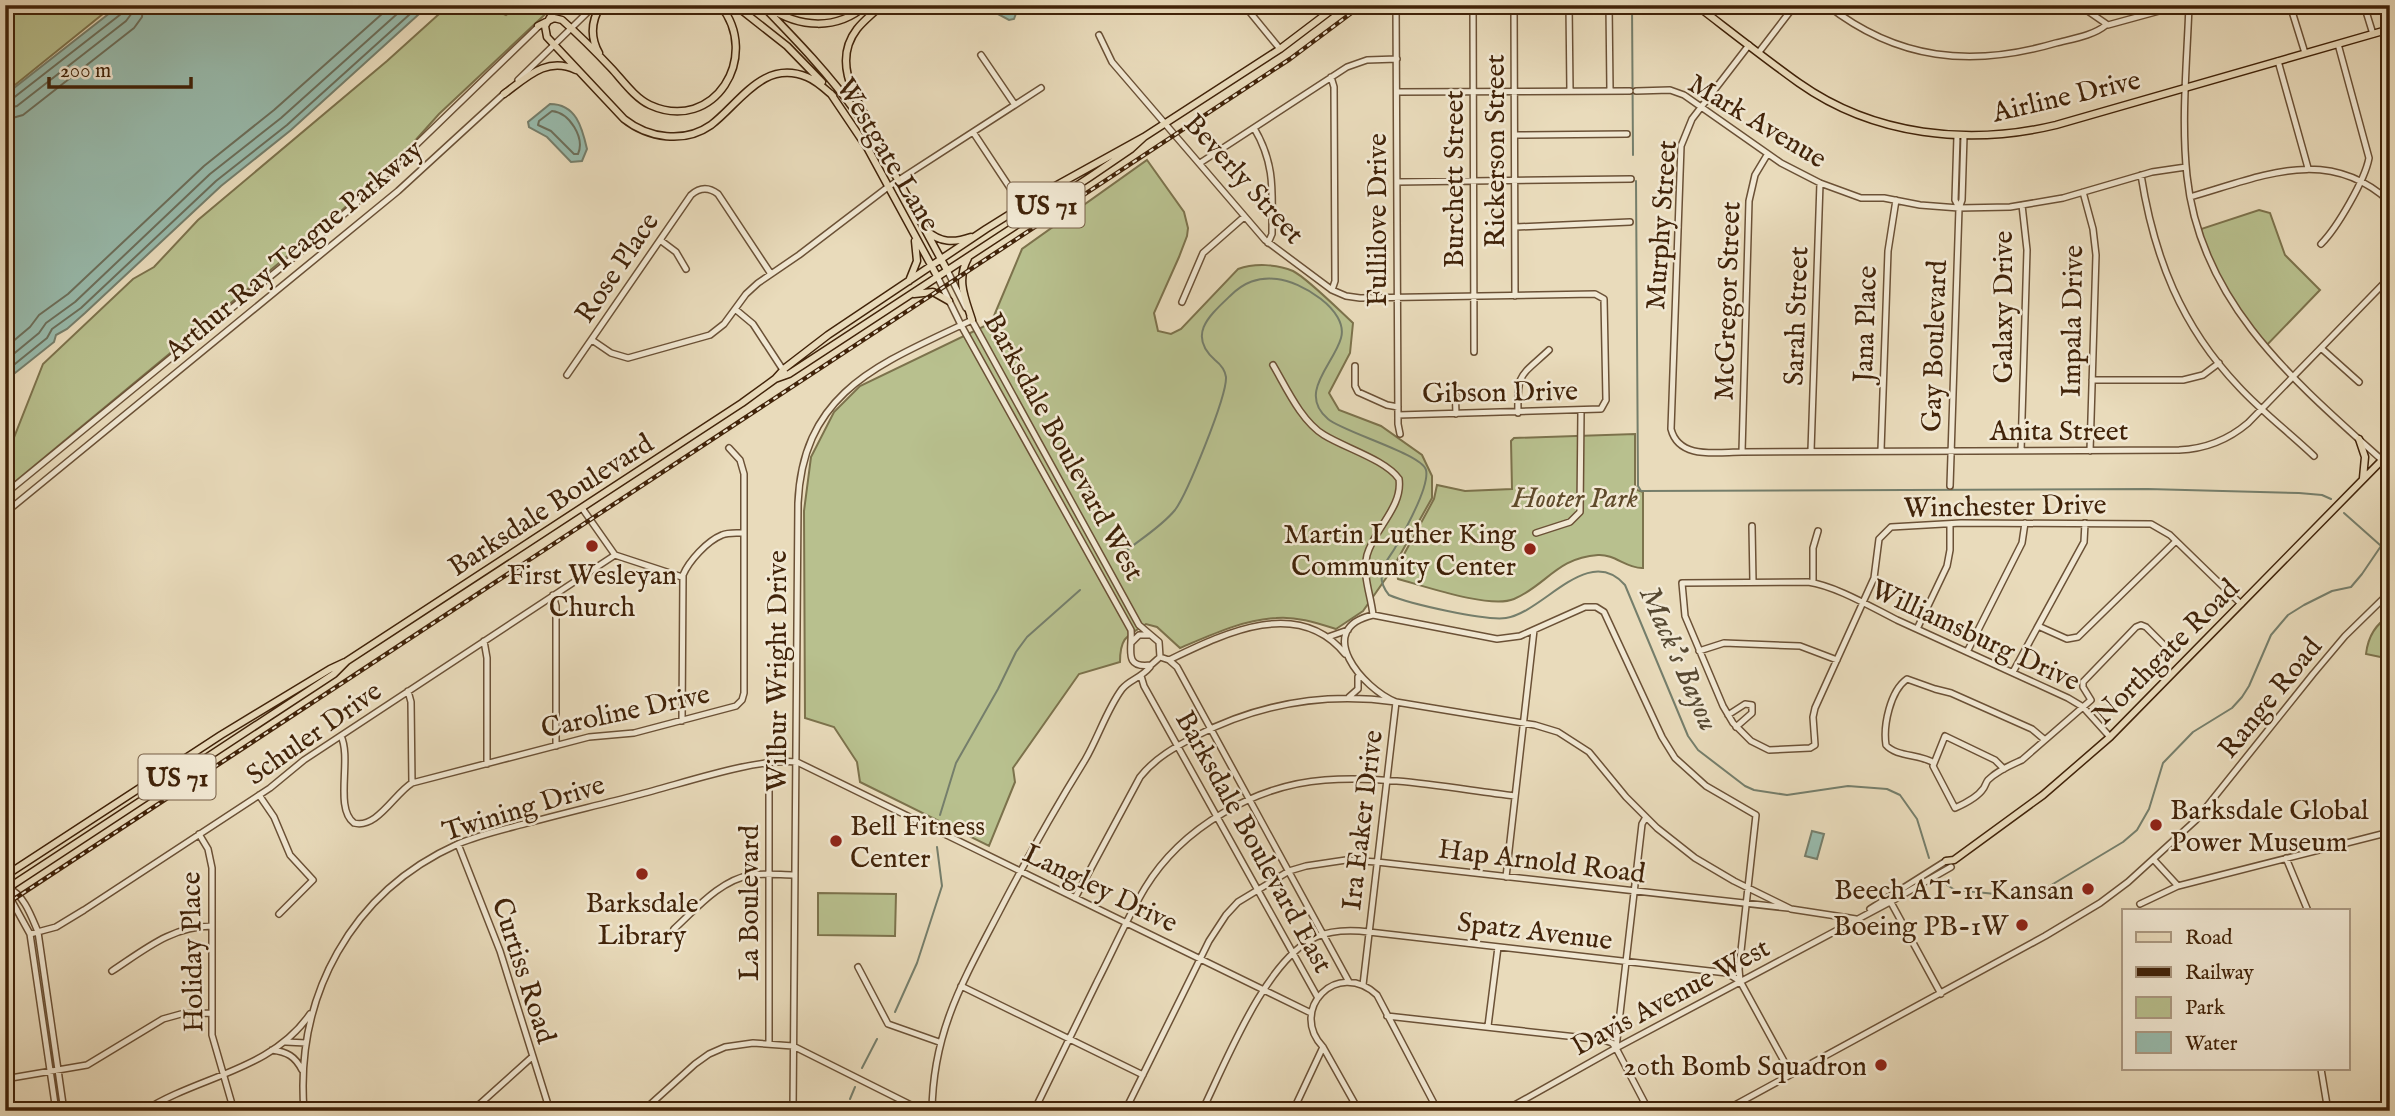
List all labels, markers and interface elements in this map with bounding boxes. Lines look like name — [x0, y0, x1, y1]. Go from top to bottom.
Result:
scale bar — [49, 46, 191, 90]
street label: Rickerson Street — [1479, 54, 1514, 248]
text: 200 m — [60, 58, 111, 85]
street label: Airline Drive — [1988, 63, 2144, 132]
street label: Mark Avenue — [1681, 67, 1832, 177]
street label: Westgate Lane — [827, 72, 947, 239]
street label: Burchett Street — [1438, 90, 1473, 268]
street label: Beverly Street — [1175, 107, 1311, 252]
street label: Arthur Ray Teague Parkway — [158, 133, 431, 370]
street label: Fullilove Drive — [1361, 133, 1396, 307]
street label: Murphy Street — [1639, 139, 1686, 311]
road number: US 71 — [1007, 182, 1084, 228]
street label: McGregor Street — [1708, 200, 1749, 401]
street label: Rose Place — [568, 206, 668, 330]
street label: Galaxy Drive — [1987, 230, 2022, 383]
street label: Sarah Street — [1778, 245, 1817, 386]
street label: Impala Drive — [2055, 245, 2092, 397]
street label: Gay Boulevard — [1915, 259, 1956, 433]
street label: Jana Place — [1847, 265, 1886, 386]
street label: Barksdale Boulevard West — [975, 307, 1151, 588]
street label: Gibson Drive — [1422, 375, 1578, 412]
street label: Anita Street — [1989, 415, 2129, 450]
street label: Barksdale Boulevard — [442, 427, 660, 585]
park label: Hooter Park — [1511, 482, 1638, 517]
street label: Winchester Drive — [1903, 488, 2107, 527]
place label: Martin Luther King Community Center — [1283, 518, 1517, 585]
marker: First Wesleyan Church — [584, 538, 600, 554]
marker: Martin Luther King Community Center — [1522, 541, 1538, 557]
street label: Wilbur Wright Drive — [761, 550, 796, 792]
place label: First Wesleyan Church — [507, 559, 677, 626]
street label: Williamsburg Drive — [1865, 572, 2085, 700]
street label: Northgate Road — [2086, 572, 2247, 733]
water label: Mack's Bayou — [1629, 580, 1727, 737]
street label: Range Road — [2212, 631, 2330, 766]
street label: Schuler Drive — [240, 674, 389, 794]
street label: Caroline Drive — [538, 677, 713, 747]
street label: Barksdale Boulevard East — [1166, 705, 1340, 980]
street label: Ira Eaker Drive — [1335, 728, 1392, 912]
road number: US 71 — [138, 754, 216, 800]
street label: Twining Drive — [438, 768, 609, 851]
place label: Barksdale Global Power Museum — [2170, 794, 2369, 861]
place label: Bell Fitness Center — [850, 810, 985, 877]
marker: Barksdale Global Power Museum — [2148, 817, 2164, 833]
street label: La Boulevard — [733, 825, 768, 981]
street label: Hap Arnold Road — [1436, 832, 1647, 893]
marker: Bell Fitness Center — [828, 833, 844, 849]
street label: Langley Drive — [1017, 837, 1183, 942]
marker: Barksdale Library — [634, 866, 650, 882]
street label: Holiday Place — [175, 871, 212, 1033]
place label: Beech AT-11 Kansan — [1834, 874, 2074, 909]
marker: Beech AT-11 Kansan — [2080, 881, 2096, 897]
place label: Barksdale Library — [585, 887, 699, 954]
street label: Curtiss Road — [483, 894, 563, 1048]
street label: Spatz Avenue — [1455, 906, 1614, 959]
legend — [2122, 909, 2350, 1070]
place label: Boeing PB-1W — [1833, 910, 2009, 945]
marker: Boeing PB-1W — [2014, 917, 2030, 933]
text: Road — [2185, 925, 2233, 952]
street label: Davis Avenue West — [1566, 931, 1777, 1065]
text: Railway — [2185, 960, 2255, 987]
text: Park — [2185, 995, 2226, 1022]
text: Water — [2185, 1031, 2238, 1058]
place label: 20th Bomb Squadron — [1623, 1050, 1867, 1085]
marker: 20th Bomb Squadron — [1873, 1057, 1889, 1073]

